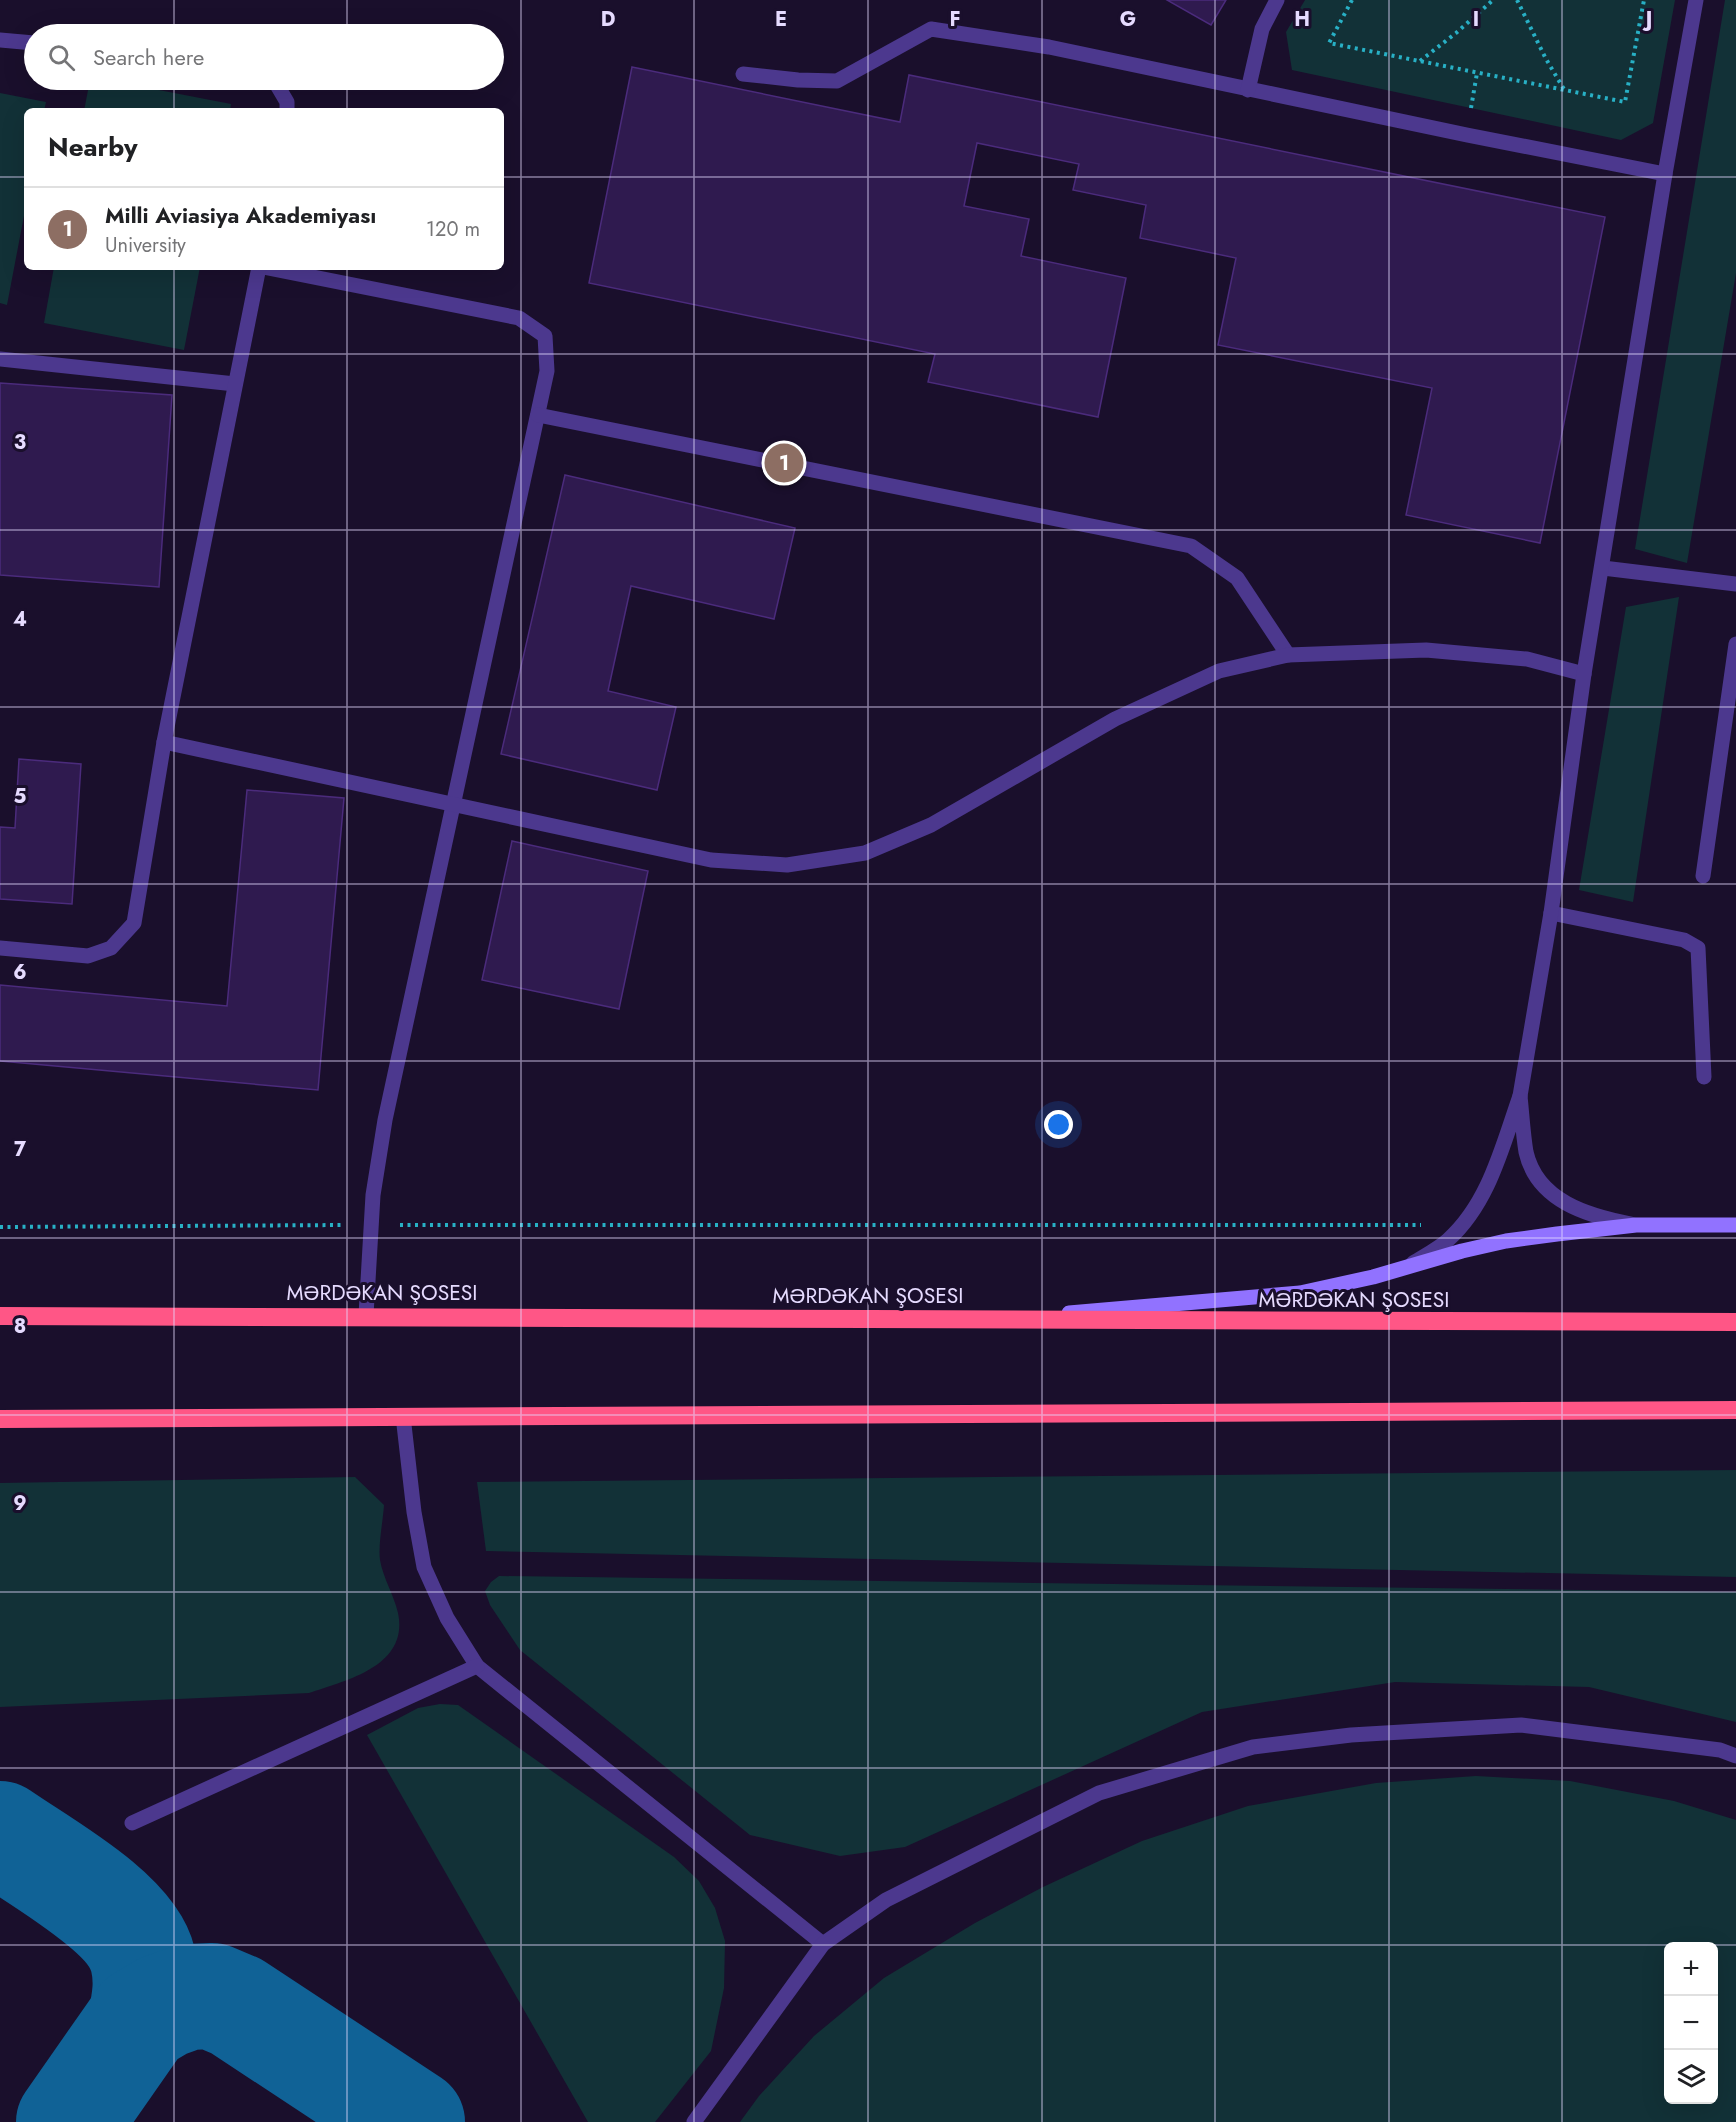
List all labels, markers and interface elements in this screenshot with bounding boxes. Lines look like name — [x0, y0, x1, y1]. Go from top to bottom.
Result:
text: D — [601, 5, 615, 34]
text: E — [775, 5, 787, 34]
text: F — [949, 5, 961, 34]
text: G — [1120, 5, 1136, 34]
text: H — [1294, 5, 1310, 34]
text: I — [1473, 5, 1479, 34]
text: J — [1642, 5, 1652, 34]
search box — [24, 24, 504, 90]
icon: search — [45, 41, 78, 74]
text: Search here — [93, 41, 204, 73]
text: Nearby — [48, 128, 137, 166]
text: Milli Aviasiya Akademiyası — [105, 199, 376, 231]
text: 1 — [62, 215, 73, 244]
text: 120 m — [426, 215, 480, 244]
text: University — [105, 231, 186, 260]
text: 3 — [14, 428, 26, 457]
pin: 1 — [764, 440, 804, 486]
text: 4 — [13, 605, 27, 634]
text: 5 — [14, 782, 27, 811]
text: 6 — [13, 958, 27, 987]
your location — [1044, 1110, 1073, 1139]
text: 7 — [14, 1135, 27, 1164]
street label: MƏRDƏKAN ŞOSESI — [287, 1278, 477, 1308]
street label: MƏRDƏKAN ŞOSESI — [773, 1281, 963, 1311]
street label: MƏRDƏKAN ŞOSESI — [1259, 1285, 1449, 1315]
text: 8 — [14, 1312, 26, 1341]
text: 9 — [13, 1489, 27, 1518]
map controls — [1664, 1942, 1718, 2104]
button: + — [1664, 1942, 1718, 1996]
button: − — [1664, 1996, 1718, 2050]
button: layers — [1664, 2050, 1718, 2104]

